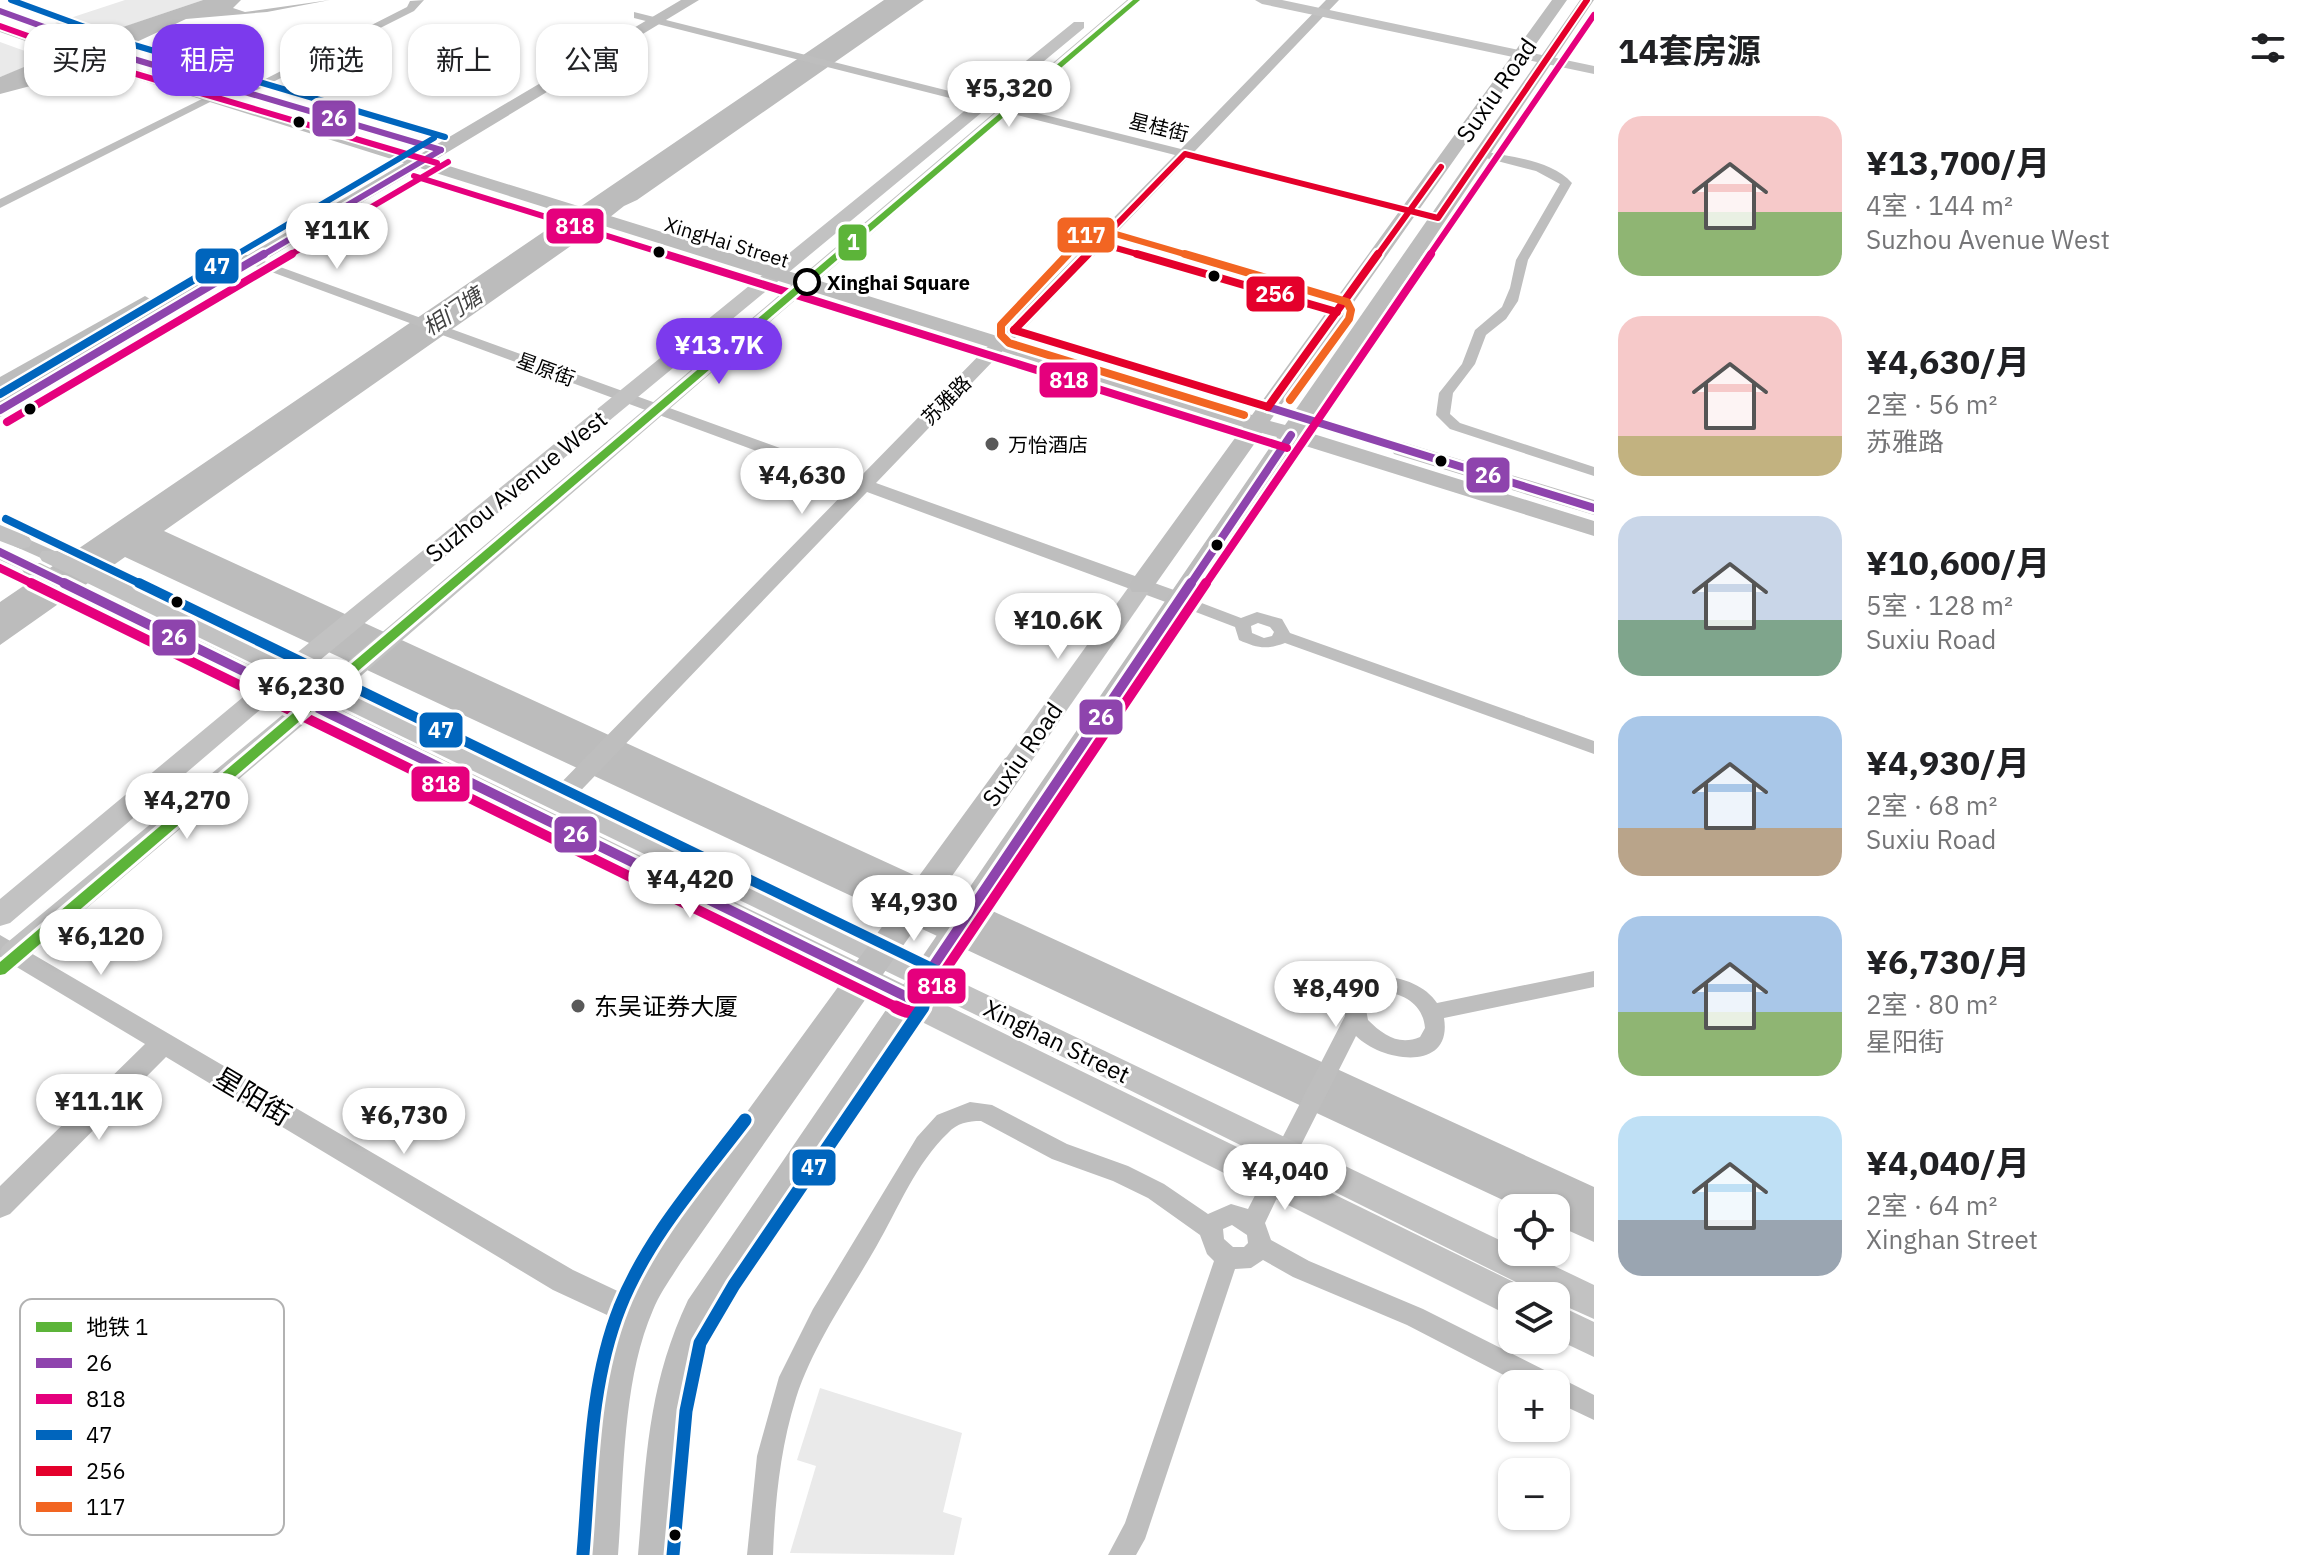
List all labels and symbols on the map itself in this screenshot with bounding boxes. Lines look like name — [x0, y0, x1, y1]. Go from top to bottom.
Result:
street label: Suxiu Road — [1448, 32, 1544, 148]
pin: ¥5,320 — [944, 61, 1074, 129]
line badge: 26 — [311, 99, 357, 138]
text: 26 — [321, 103, 347, 132]
street label: 星桂街 — [1127, 107, 1191, 147]
unlabelled marker — [291, 114, 307, 130]
pin: ¥11K — [290, 203, 384, 271]
line badge: 818 — [545, 207, 605, 245]
street label: XingHai Street — [662, 210, 792, 274]
text: 818 — [555, 211, 595, 240]
line badge: 117 — [1056, 216, 1116, 254]
text: 117 — [1066, 220, 1106, 249]
line badge: 1 — [837, 223, 868, 262]
text: 1 — [846, 227, 860, 256]
unlabelled marker — [651, 244, 667, 260]
line badge: 47 — [194, 247, 240, 285]
text: 47 — [204, 251, 230, 280]
unlabelled marker — [1206, 268, 1222, 284]
marker: Xinghai Square — [794, 269, 820, 295]
place label: Xinghai Square — [827, 269, 970, 296]
line badge: 256 — [1245, 275, 1306, 313]
water label: 相门塘 — [417, 278, 491, 341]
text: 256 — [1255, 279, 1295, 308]
pin: ¥13.7K — [654, 318, 784, 386]
street label: 星原街 — [513, 346, 579, 392]
line badge: 818 — [1038, 361, 1099, 399]
text: 818 — [1049, 365, 1089, 394]
street label: 苏雅路 — [915, 369, 977, 431]
unlabelled marker — [22, 401, 38, 417]
street label: Suzhou Avenue West — [418, 403, 614, 569]
place label: 万怡酒店 — [1008, 431, 1088, 458]
marker: 万怡酒店 — [983, 435, 1001, 453]
pin: ¥4,630 — [737, 448, 867, 516]
unlabelled marker — [1433, 453, 1449, 469]
line badge: 26 — [1465, 456, 1511, 494]
text: 26 — [1475, 460, 1501, 489]
unlabelled marker — [1209, 537, 1225, 553]
pin: ¥10.6K — [993, 593, 1123, 661]
unlabelled marker — [169, 594, 185, 610]
line badge: 26 — [151, 618, 197, 657]
text: 26 — [161, 622, 187, 651]
pin: ¥6,230 — [236, 659, 366, 727]
street label: Suxiu Road — [974, 696, 1070, 812]
line badge: 26 — [1078, 698, 1124, 736]
text: 26 — [1088, 702, 1114, 731]
line badge: 47 — [418, 711, 464, 749]
text: 47 — [428, 715, 454, 744]
line badge: 818 — [410, 765, 471, 803]
text: 818 — [421, 769, 461, 798]
pin: ¥4,270 — [122, 773, 252, 841]
line badge: 26 — [553, 815, 598, 854]
text: 26 — [563, 819, 589, 848]
pin: ¥4,420 — [625, 852, 755, 920]
pin: ¥4,930 — [849, 875, 979, 943]
pin: ¥6,120 — [36, 909, 166, 977]
pin: ¥8,490 — [1271, 961, 1401, 1029]
line badge: 818 — [906, 967, 967, 1005]
text: 818 — [917, 971, 957, 1000]
place label: 东吴证券大厦 — [594, 990, 738, 1022]
street label: Xinghan Street — [979, 992, 1135, 1090]
marker: 东吴证券大厦 — [569, 997, 587, 1015]
street label: 星阳街 — [207, 1059, 299, 1133]
pin: ¥11.1K — [34, 1074, 164, 1142]
pin: ¥6,730 — [339, 1088, 469, 1156]
pin: ¥4,040 — [1220, 1144, 1350, 1212]
line badge: 47 — [791, 1148, 837, 1187]
text: 47 — [801, 1152, 827, 1181]
legend — [20, 1299, 284, 1535]
text: 地铁 1 — [86, 1312, 148, 1341]
text: 26 — [86, 1348, 112, 1377]
text: 818 — [86, 1384, 126, 1413]
text: 47 — [86, 1420, 112, 1449]
text: 256 — [86, 1456, 126, 1485]
text: 117 — [86, 1492, 126, 1521]
unlabelled marker — [667, 1527, 683, 1543]

